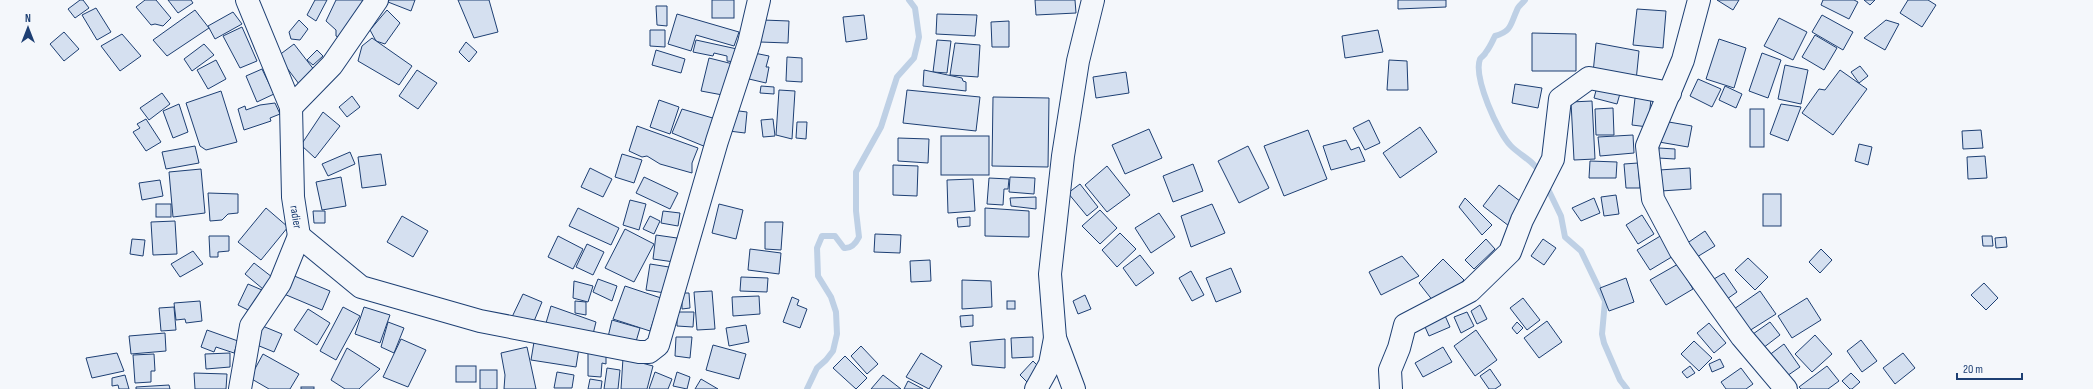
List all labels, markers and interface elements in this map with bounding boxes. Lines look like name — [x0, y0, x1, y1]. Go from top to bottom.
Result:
north arrow — [8, 8, 48, 48]
text: N — [25, 12, 31, 25]
street label: radier — [286, 204, 305, 230]
scale bar — [1957, 355, 2022, 381]
text: 20 m — [1963, 362, 1983, 377]

